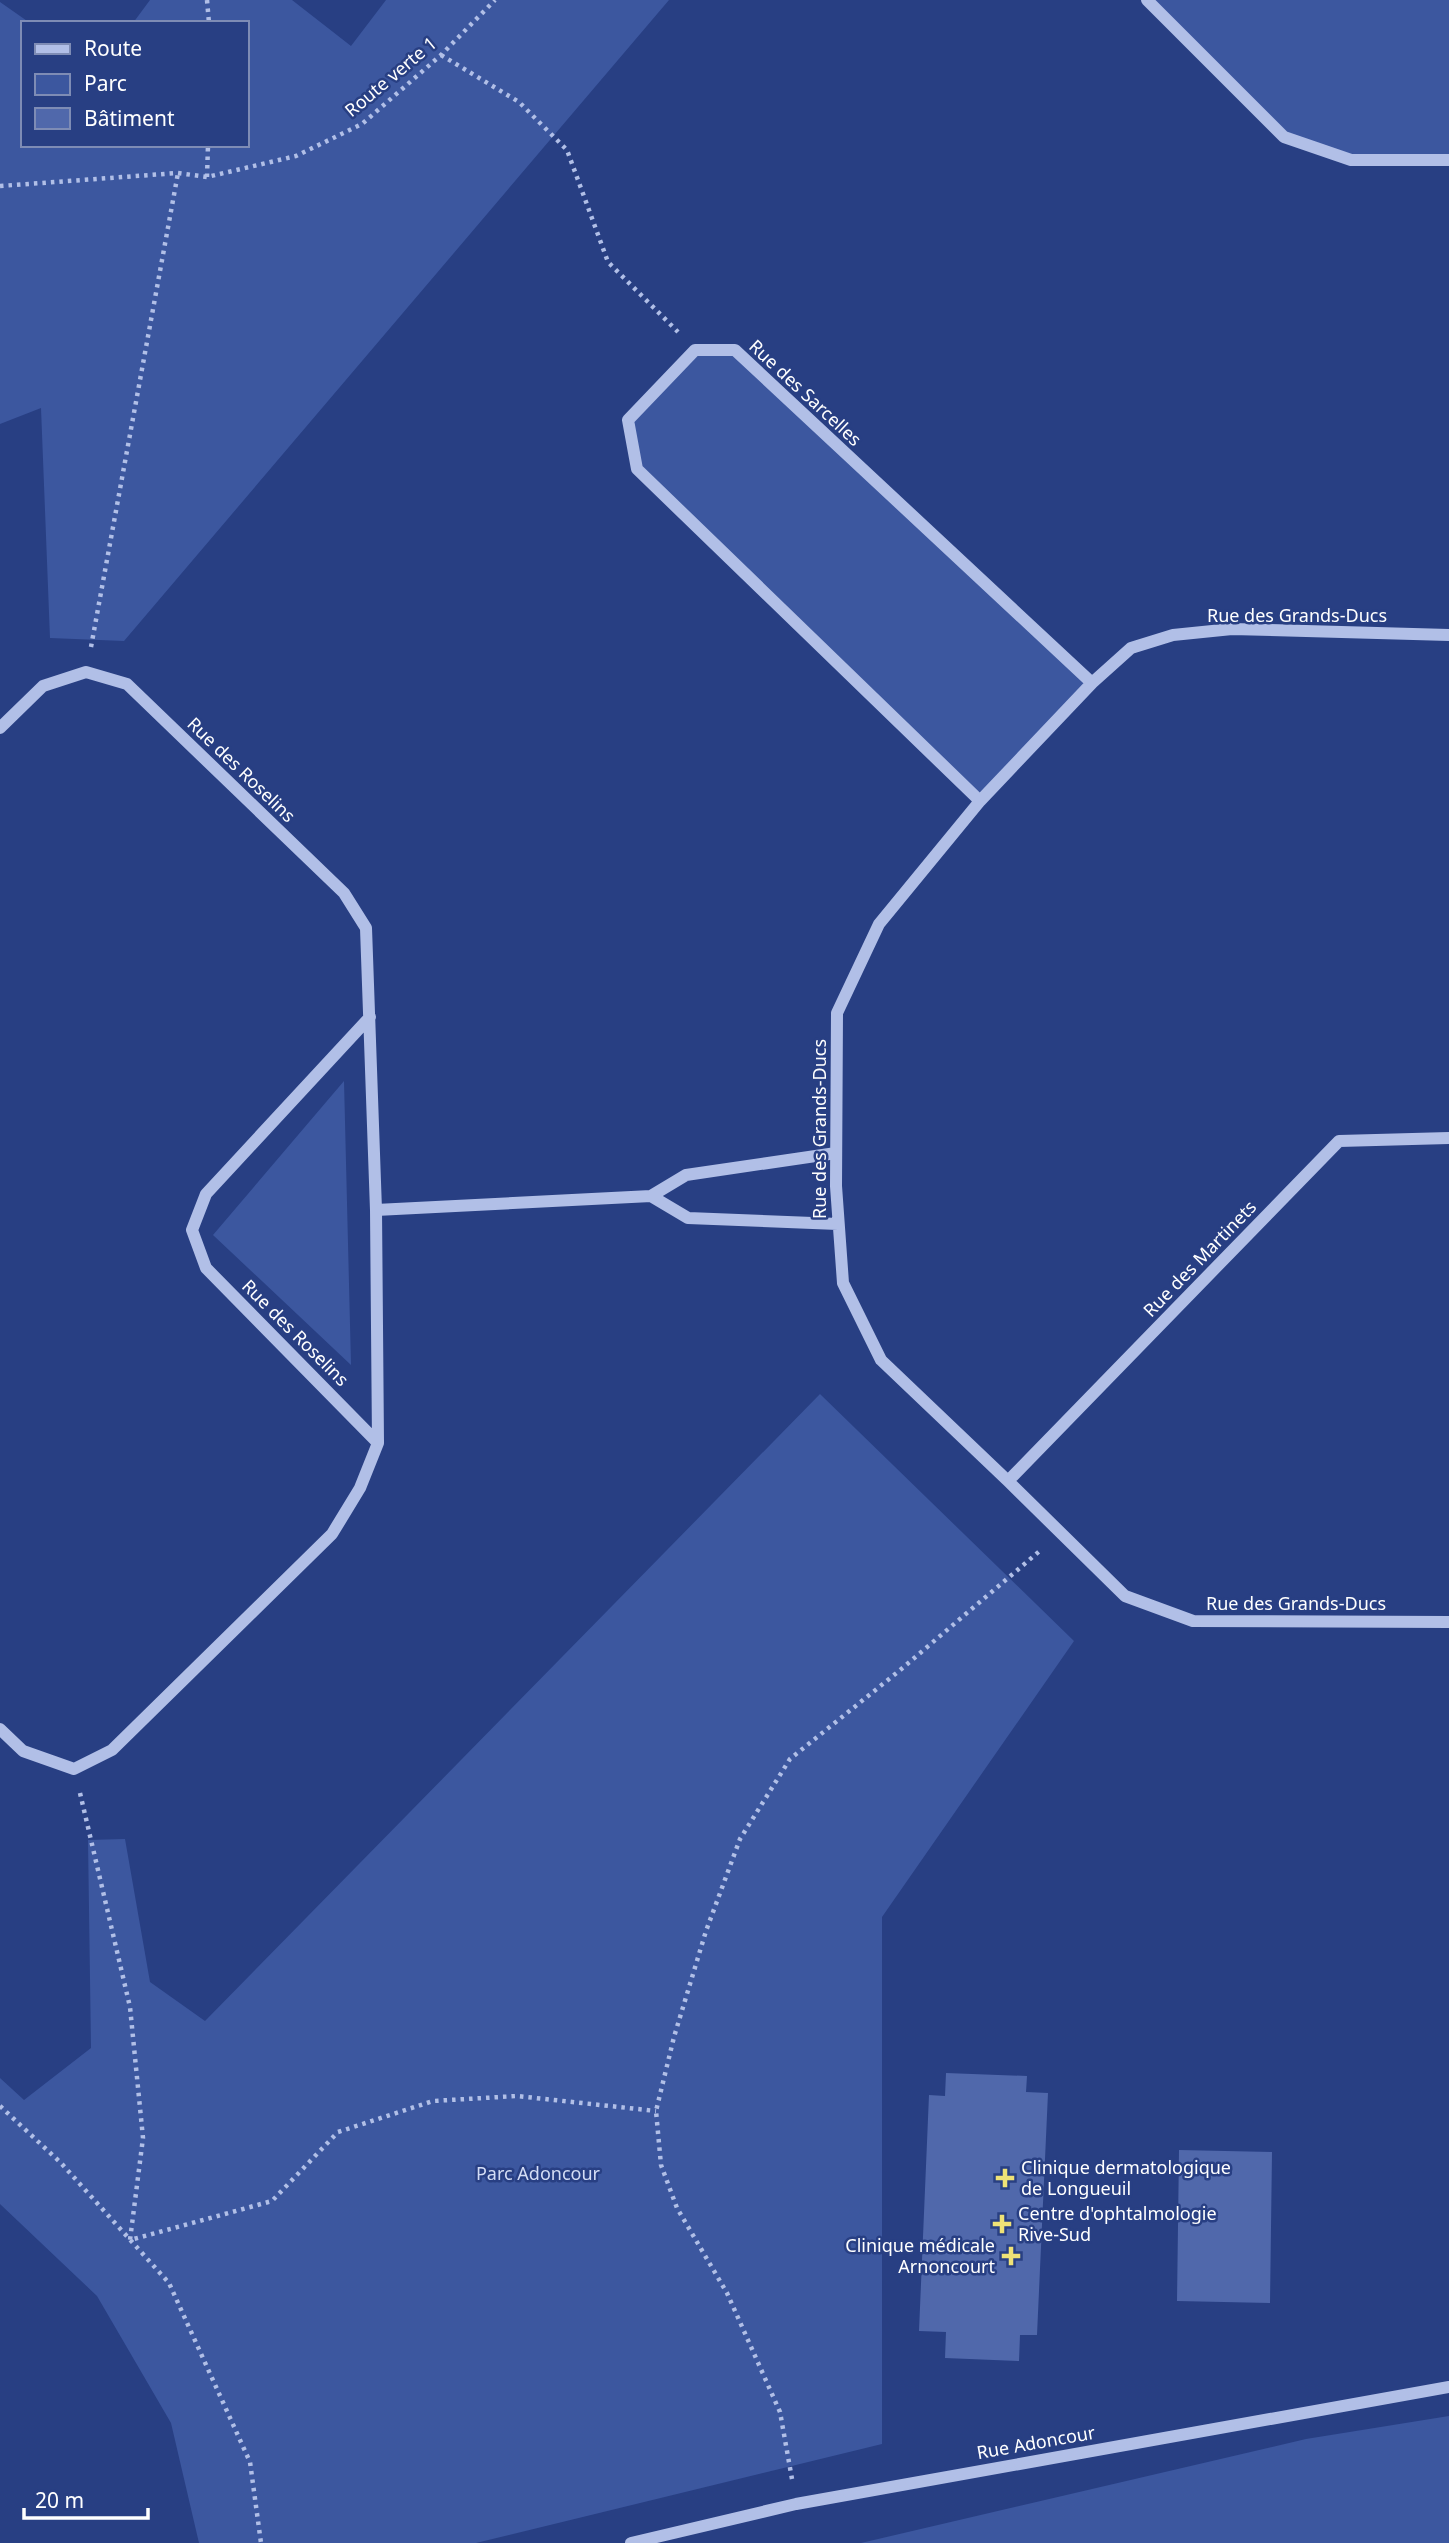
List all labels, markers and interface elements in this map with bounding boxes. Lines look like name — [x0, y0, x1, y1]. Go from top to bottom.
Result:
legend — [21, 21, 248, 147]
street label: Route verte 1 — [339, 31, 441, 122]
text: Route — [84, 34, 142, 62]
text: Parc — [84, 69, 127, 97]
text: Bâtiment — [84, 104, 175, 132]
street label: Rue des Sarcelles — [744, 334, 867, 451]
street label: Rue des Grands-Ducs — [1207, 603, 1387, 627]
street label: Rue des Roselins — [182, 711, 301, 827]
street label: Rue des Grands-Ducs — [807, 1039, 831, 1219]
street label: Rue des Martinets — [1137, 1195, 1261, 1322]
street label: Rue des Roselins — [237, 1274, 354, 1391]
street label: Rue des Grands-Ducs — [1206, 1591, 1386, 1615]
place label: Clinique dermatologique de Longueuil — [1021, 2155, 1231, 2200]
park label: Parc Adoncour — [476, 2161, 601, 2185]
marker: Clinique dermatologique de Longueuil — [995, 2168, 1015, 2188]
place label: Centre d'ophtalmologie Rive-Sud — [1018, 2201, 1217, 2246]
marker: Centre d'ophtalmologie Rive-Sud — [992, 2214, 1012, 2234]
place label: Clinique médicale Arnoncourt — [845, 2233, 995, 2278]
marker: Clinique médicale Arnoncourt — [1001, 2246, 1021, 2266]
street label: Rue Adoncour — [975, 2420, 1097, 2464]
scale bar — [24, 2476, 149, 2520]
text: 20 m — [35, 2486, 84, 2514]

